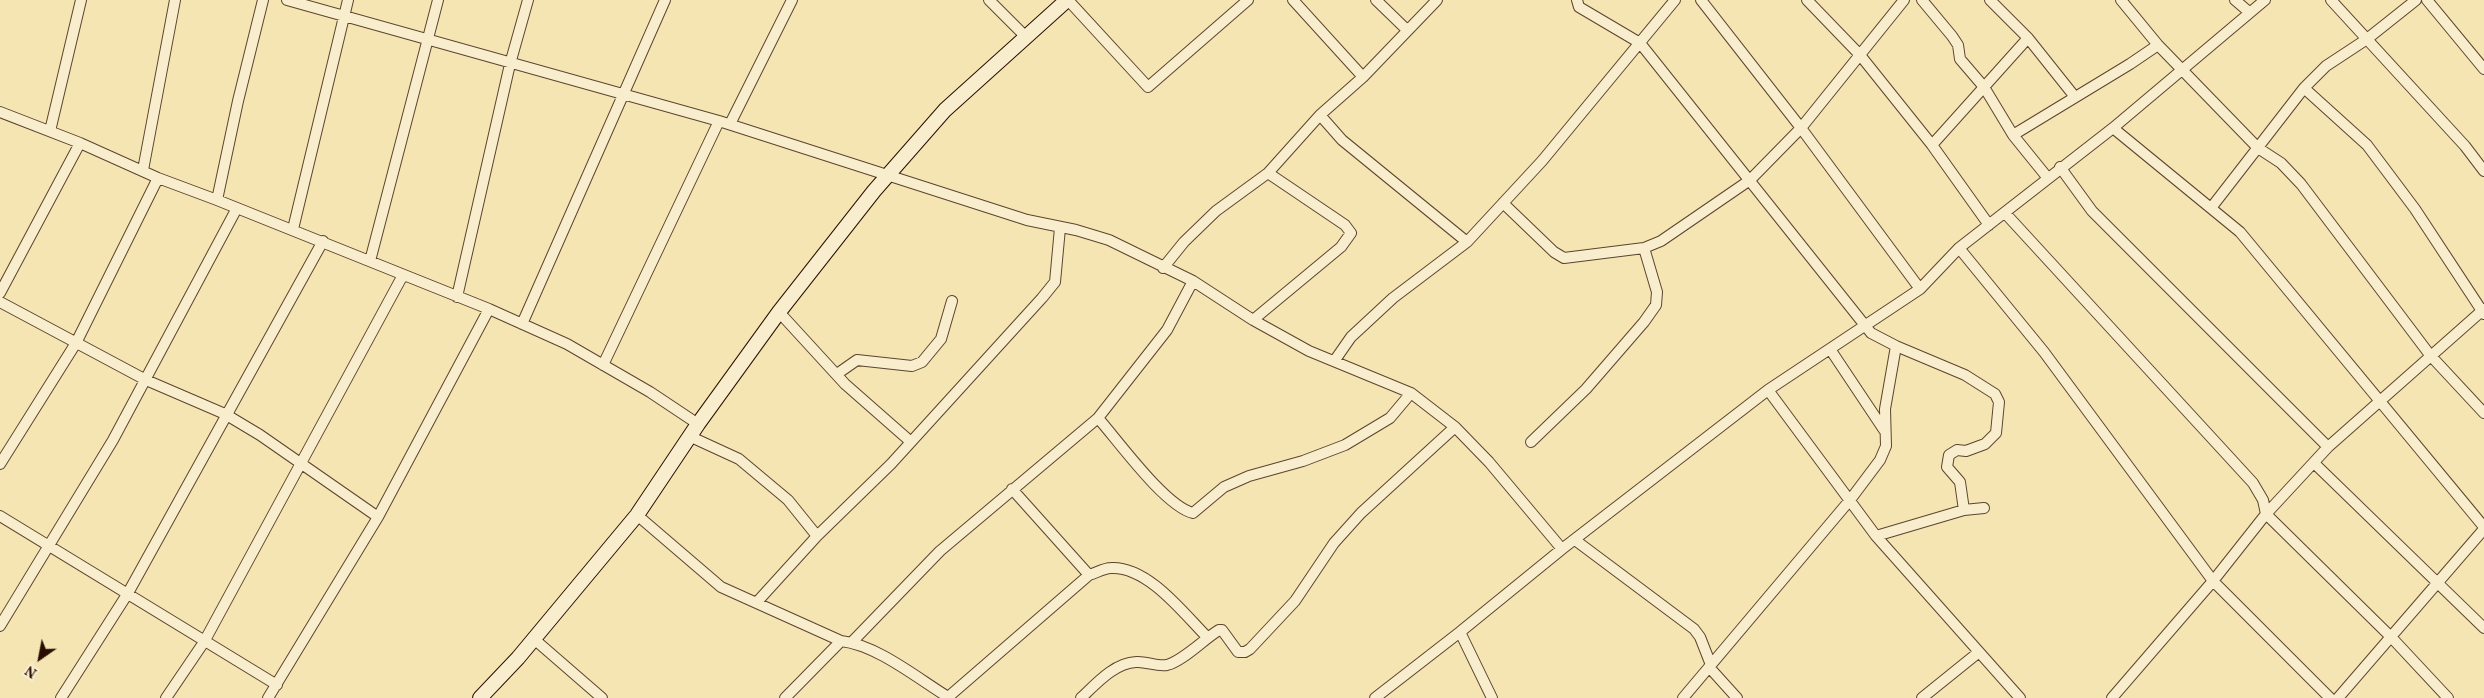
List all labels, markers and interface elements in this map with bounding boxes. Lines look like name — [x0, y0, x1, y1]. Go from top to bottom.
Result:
north arrow — [15, 633, 65, 683]
text: N — [22, 660, 41, 682]

